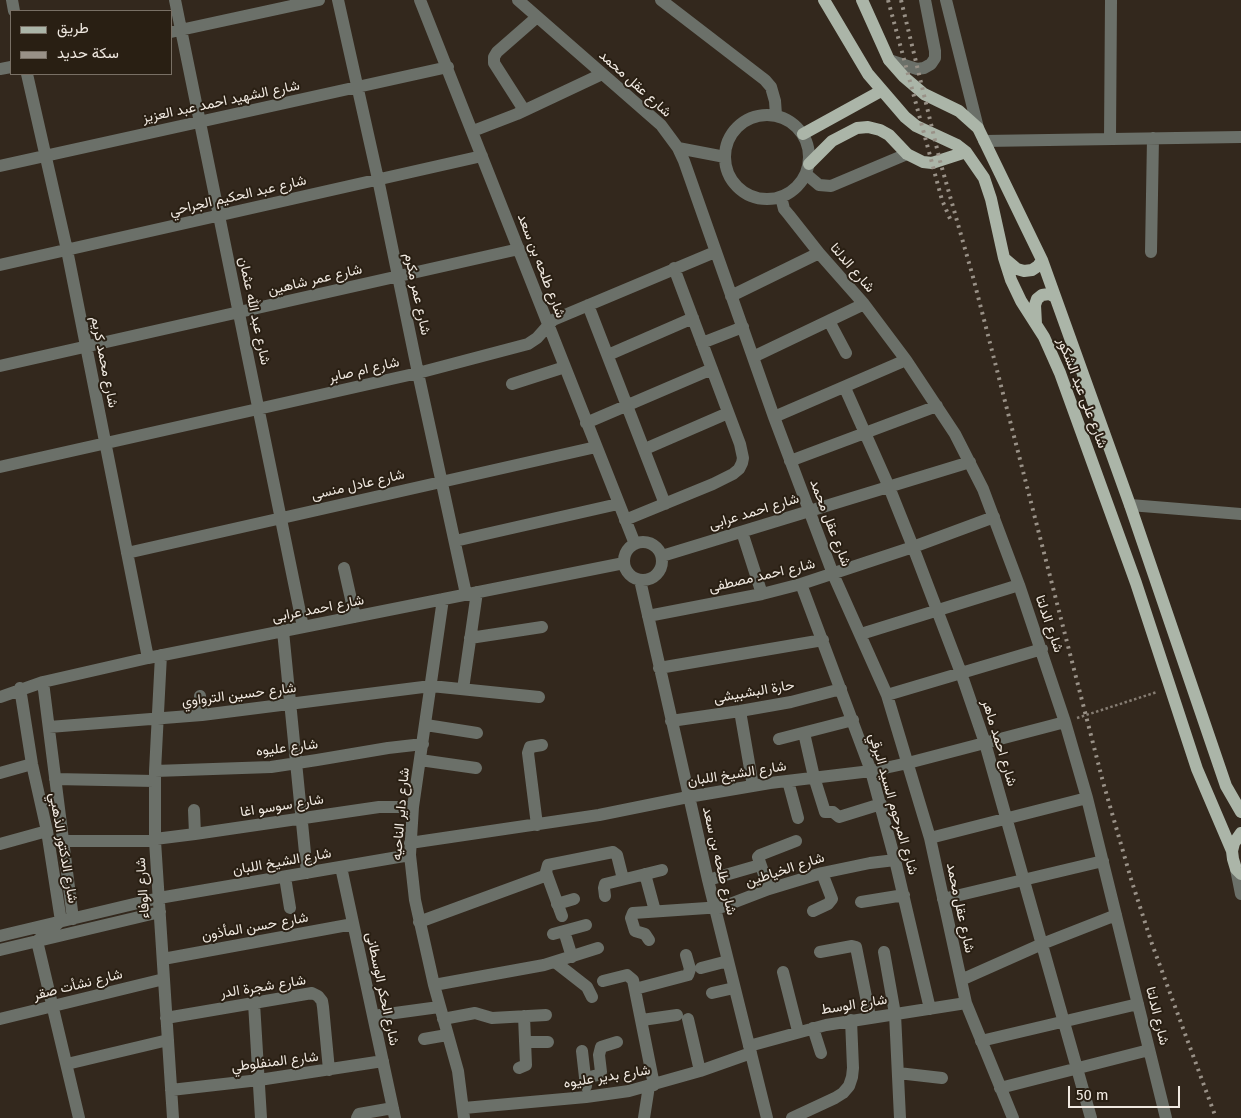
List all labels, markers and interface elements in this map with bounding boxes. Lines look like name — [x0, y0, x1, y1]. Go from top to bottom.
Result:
legend — [10, 10, 172, 75]
text: طريق — [57, 19, 89, 37]
text: سكة حديد — [57, 44, 119, 62]
street label: شارع عقل محمد — [595, 47, 675, 121]
street label: شارع الشهيد احمد عبد العزيز — [141, 77, 301, 127]
street label: شارع عبد الحكيم الجراحي — [168, 172, 308, 220]
street label: شارع طلحه بن سعد — [513, 211, 569, 321]
street label: شارع الدلتا — [826, 240, 878, 296]
street label: شارع عمر مكرم — [400, 251, 434, 337]
street label: شارع عبد الله عثمان — [234, 255, 274, 367]
street label: شارع عمر شاهين — [266, 261, 364, 299]
street label: شارع محمد كريم — [87, 315, 121, 409]
street label: شارع على عبد الشكور — [1053, 335, 1111, 451]
street label: شارع ام صابر — [327, 354, 401, 386]
street label: شارع عادل منسى — [310, 466, 406, 504]
street label: شارع عقل محمد — [806, 477, 854, 569]
street label: شارع احمد عرابى — [707, 490, 801, 534]
street label: شارع احمد مصطفى — [707, 556, 817, 596]
street label: شارع احمد عرابى — [271, 592, 365, 626]
street label: شارع الدلتا — [1031, 593, 1067, 655]
street label: حارة البشبيشى — [712, 677, 796, 707]
street label: شارع حسين الترواوي — [181, 680, 297, 710]
street label: شارع احمد ماهر — [978, 698, 1020, 788]
street label: شارع المرحوم السيد البرقي — [865, 731, 921, 877]
street label: شارع عليوه — [255, 736, 319, 760]
street label: شارع الشيخ اللبان — [686, 758, 788, 790]
street label: شارع داير الناحيه — [389, 767, 413, 861]
street label: شارع الدكتور الذهبي — [45, 791, 81, 905]
street label: شارع سوسو اغا — [239, 791, 325, 821]
street label: شارع طلحه بن سعد — [698, 805, 740, 917]
street label: شارع الشيخ اللبان — [231, 845, 333, 879]
street label: شارع الخياطين — [743, 849, 827, 891]
street label: شارع الوفاء — [132, 857, 154, 919]
street label: شارع عقل محمد — [942, 861, 978, 955]
street label: شارع حسن المأذون — [200, 909, 310, 945]
street label: شارع الحكر الوسطانى — [362, 931, 402, 1047]
street label: شارع نشأت صقر — [32, 966, 124, 1004]
street label: شارع شجرة الدر — [219, 972, 307, 1002]
street label: شارع الدلتا — [1142, 985, 1172, 1047]
street label: شارع الوسط — [820, 991, 888, 1019]
street label: شارع المنفلوطي — [230, 1048, 320, 1076]
street label: شارع بدير عليوه — [562, 1062, 652, 1092]
scale bar — [1071, 1076, 1184, 1108]
text: 50 m — [1076, 1086, 1109, 1104]

